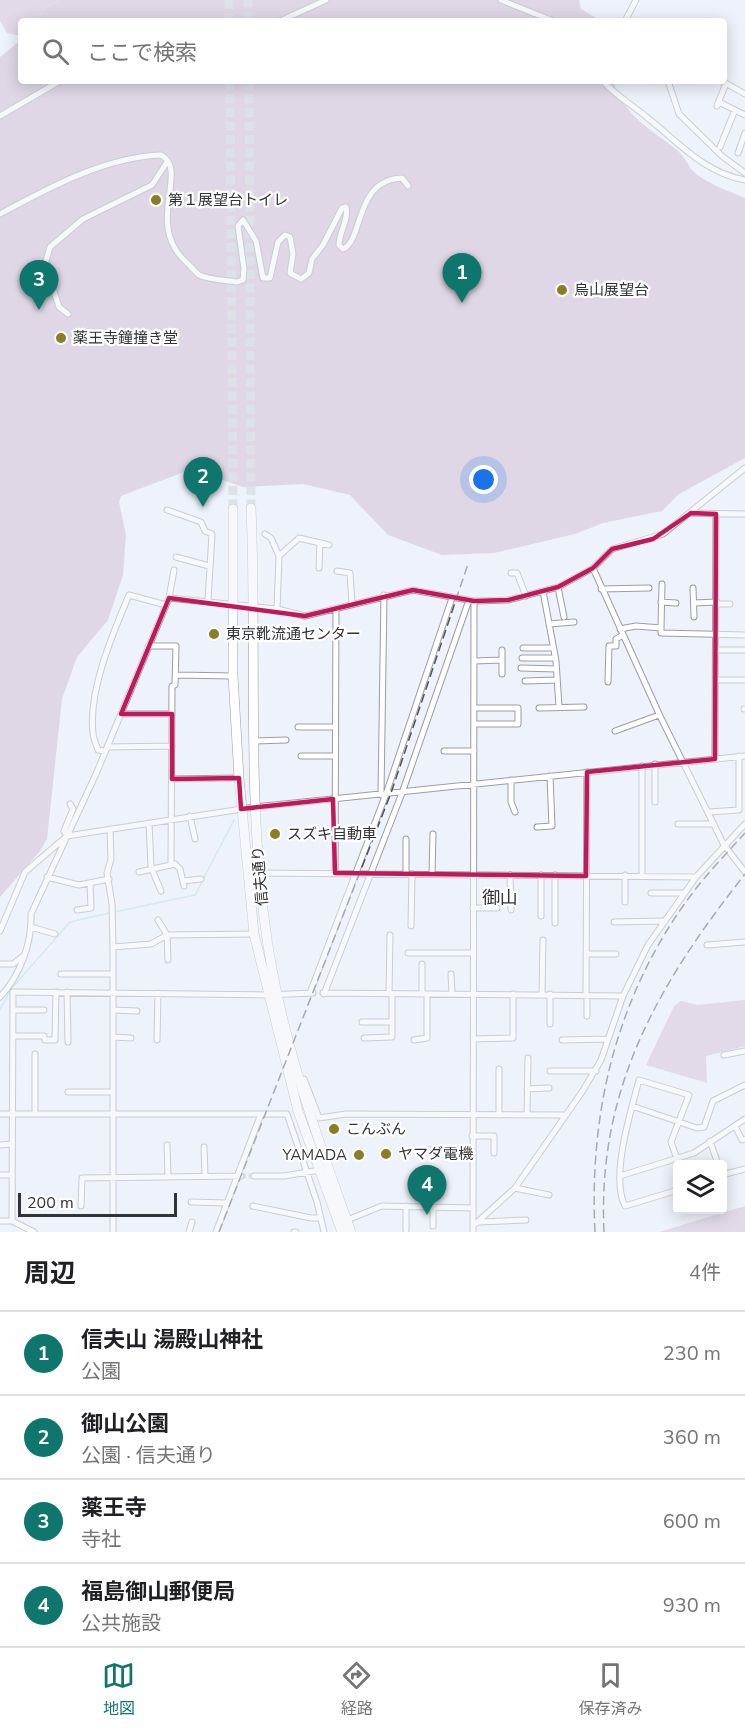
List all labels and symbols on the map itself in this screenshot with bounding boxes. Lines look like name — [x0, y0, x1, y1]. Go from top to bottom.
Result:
place label: 第１展望台トイレ — [168, 190, 288, 210]
marker: 第１展望台トイレ — [149, 193, 163, 207]
pin: 1 — [442, 254, 482, 303]
pin: 3 — [20, 260, 58, 310]
place label: 烏山展望台 — [574, 280, 649, 300]
marker: 烏山展望台 — [555, 283, 569, 297]
place label: 薬王寺鐘撞き堂 — [73, 328, 178, 348]
marker: 薬王寺鐘撞き堂 — [54, 331, 68, 345]
pin: 2 — [184, 458, 222, 507]
your location — [469, 465, 498, 494]
place label: 東京靴流通センター — [226, 624, 361, 644]
marker: 東京靴流通センター — [207, 627, 221, 641]
place label: スズキ自動車 — [287, 824, 377, 844]
marker: スズキ自動車 — [268, 827, 282, 841]
street label: 信夫通り — [247, 845, 273, 907]
district label: 御山 — [482, 886, 518, 910]
place label: こんぶん — [346, 1119, 406, 1139]
marker: こんぶん — [327, 1122, 341, 1136]
place label: ヤマダ電機 — [398, 1144, 473, 1164]
place label: YAMADA — [281, 1145, 347, 1165]
marker: ヤマダ電機 — [379, 1147, 393, 1161]
marker: YAMADA — [352, 1148, 366, 1162]
pin: 4 — [408, 1166, 446, 1215]
scale bar — [18, 1190, 177, 1218]

